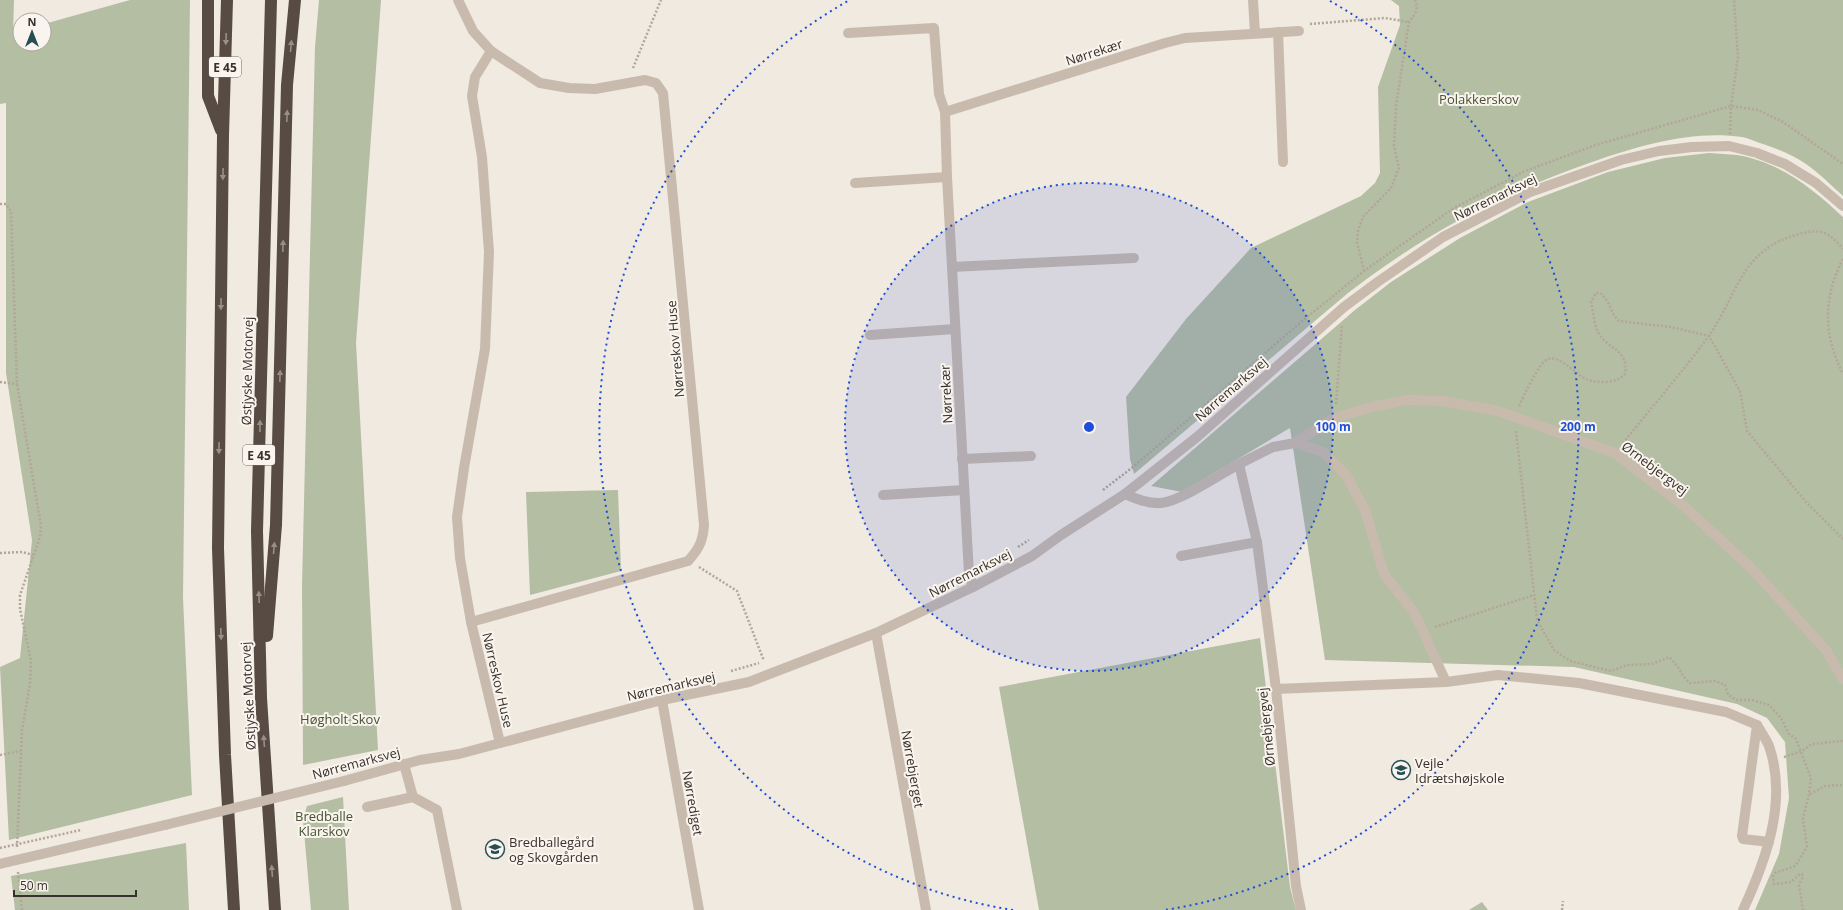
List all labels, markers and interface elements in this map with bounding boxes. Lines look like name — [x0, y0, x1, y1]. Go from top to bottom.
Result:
north arrow — [12, 12, 52, 52]
text: N — [28, 14, 36, 29]
one-way arrow — [223, 33, 229, 46]
street label: Nørrekær — [1063, 34, 1125, 70]
one-way arrow — [287, 40, 294, 52]
road number: E 45 — [209, 57, 241, 77]
park label: Polakkerskov — [1439, 90, 1519, 108]
one-way arrow — [283, 110, 290, 122]
one-way arrow — [220, 168, 226, 181]
street label: Nørremarksvej — [1451, 169, 1539, 225]
one-way arrow — [280, 239, 286, 252]
one-way arrow — [218, 298, 224, 311]
street label: Nørreskov Huse — [662, 300, 688, 398]
street label: Østjyske Motorvej — [237, 316, 257, 426]
street label: Nørremarksvej — [1191, 353, 1271, 425]
street label: Nørrekær — [935, 363, 957, 424]
one-way arrow — [276, 370, 283, 382]
text: 100 m — [1315, 418, 1351, 435]
text: 200 m — [1560, 418, 1596, 435]
one-way arrow — [256, 420, 263, 432]
centre of rings — [1082, 420, 1096, 434]
street label: Ørnebjergvej — [1618, 437, 1692, 499]
one-way arrow — [216, 442, 222, 455]
road number: E 45 — [243, 445, 275, 465]
one-way arrow — [270, 542, 277, 554]
street label: Nørremarksvej — [926, 545, 1014, 601]
one-way arrow — [256, 590, 262, 603]
one-way arrow — [217, 628, 224, 640]
street label: Nørreskov Huse — [478, 631, 518, 729]
street label: Østjyske Motorvej — [236, 641, 260, 751]
street label: Nørremarksvej — [625, 667, 717, 705]
street label: Ørnebjergvej — [1253, 687, 1279, 767]
park label: Høgholt Skov — [300, 710, 380, 728]
street label: Nørrebjerget — [897, 729, 929, 810]
one-way arrow — [261, 735, 268, 747]
street label: Nørremarksvej — [310, 743, 402, 783]
place label: Vejle Idrætshøjskole — [1415, 754, 1504, 787]
school or university icon: Vejle Idrætshøjskole — [1390, 759, 1412, 781]
street label: Nørrediget — [678, 769, 708, 837]
park label: Bredballe Klarskov — [295, 807, 353, 840]
place label: Bredballegård og Skovgården — [509, 833, 598, 866]
school or university icon: Bredballegård og Skovgården — [484, 838, 506, 860]
one-way arrow — [269, 865, 276, 877]
scale bar — [14, 872, 136, 898]
text: 50 m — [20, 877, 48, 894]

